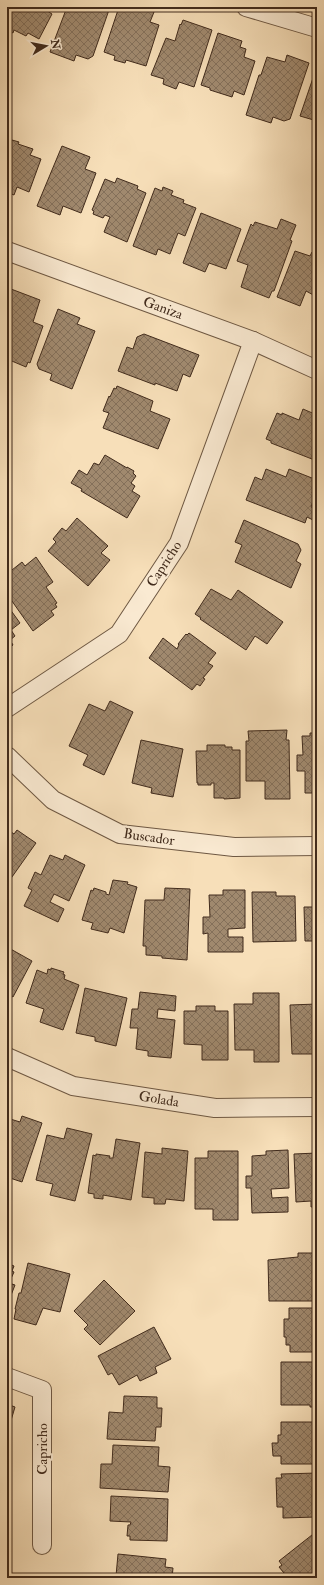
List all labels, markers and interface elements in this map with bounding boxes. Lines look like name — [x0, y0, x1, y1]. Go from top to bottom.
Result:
north arrow — [26, 26, 66, 66]
text: N — [48, 37, 63, 51]
street label: Ganiza — [141, 293, 185, 323]
street label: Capricho — [143, 538, 186, 591]
street label: Buscador — [122, 825, 176, 849]
street label: Golada — [138, 1087, 181, 1111]
street label: Capricho — [34, 1423, 52, 1475]

